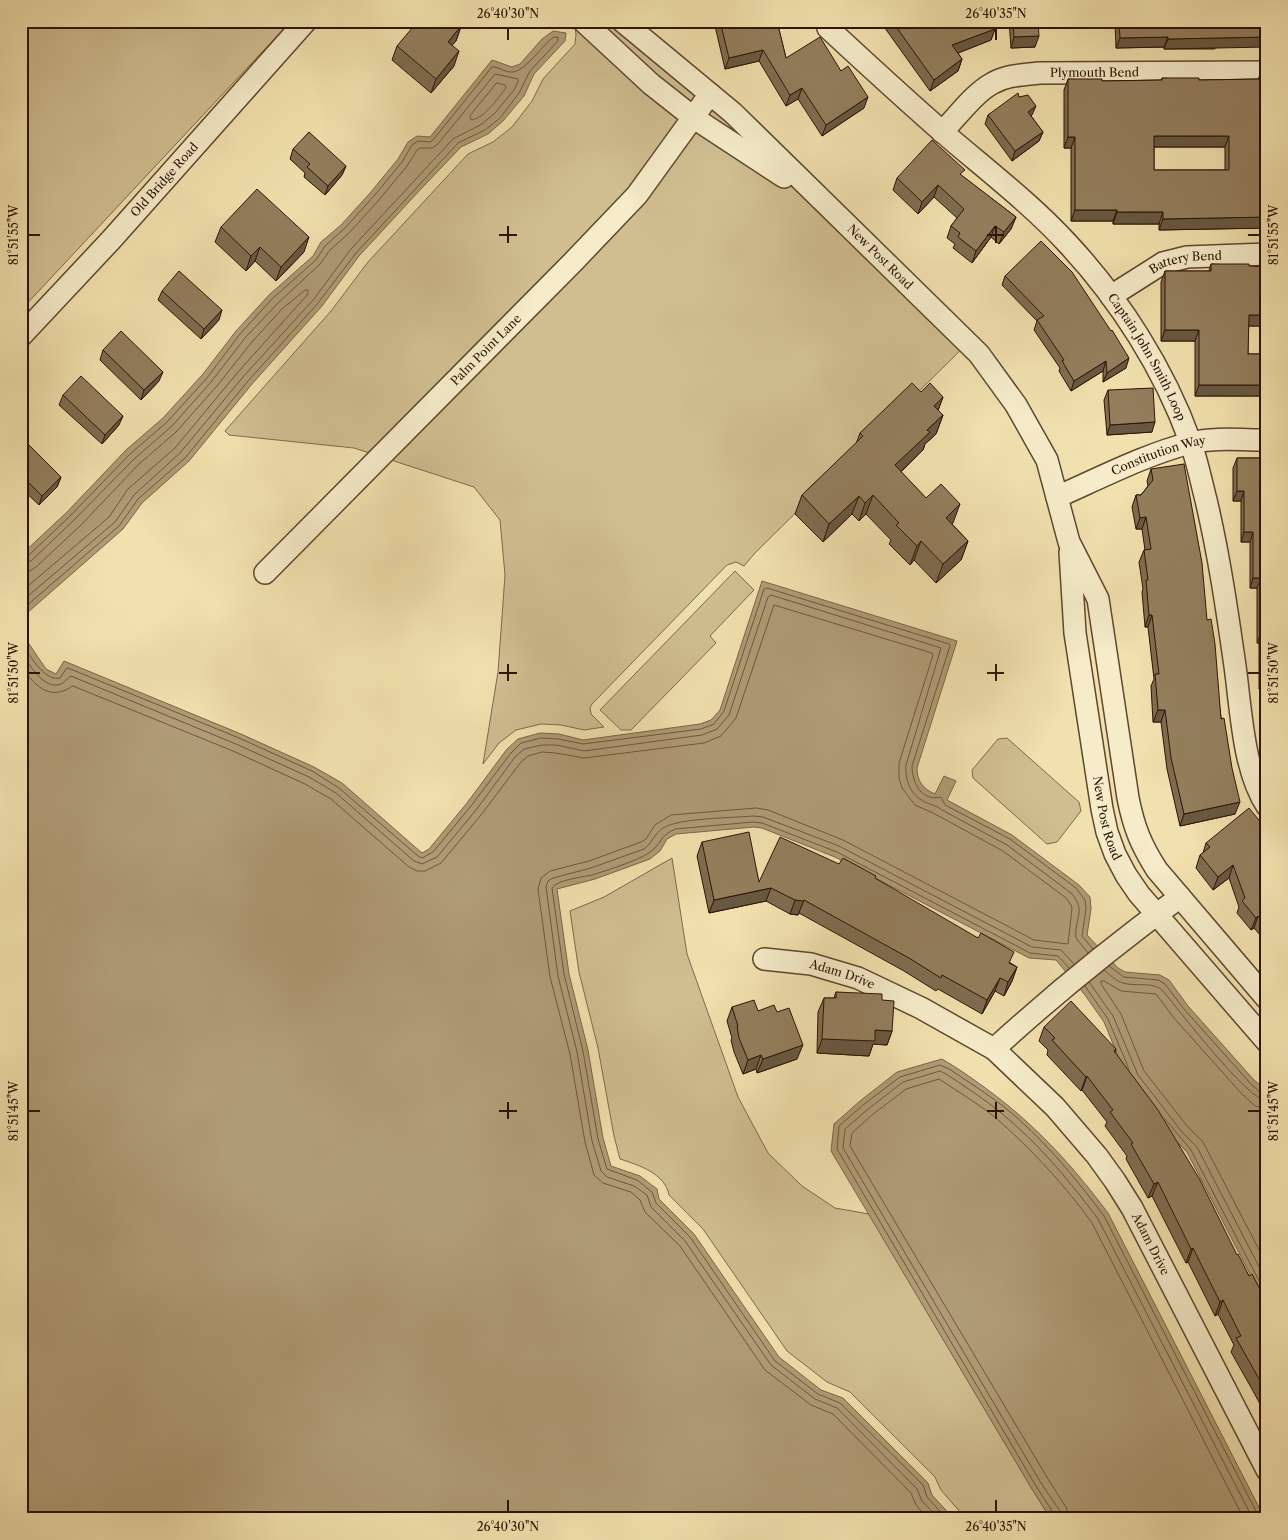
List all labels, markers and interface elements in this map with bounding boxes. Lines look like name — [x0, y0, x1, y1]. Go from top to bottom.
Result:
text: 26°40'30"N — [477, 6, 539, 21]
text: 26°40'35"N — [965, 6, 1027, 21]
street label: Plymouth Bend — [1050, 65, 1140, 80]
street label: Old Bridge Road — [127, 139, 202, 220]
text: 81°51'55"W — [6, 204, 21, 265]
text: 81°51'55"W — [1266, 204, 1281, 265]
street label: New Post Road — [844, 221, 917, 293]
street label: Battery Bend — [1146, 248, 1223, 277]
street label: Captain John Smith Loop — [1105, 290, 1189, 423]
street label: Palm Point Lane — [447, 311, 524, 388]
street label: Constitution Way — [1109, 432, 1207, 478]
text: 81°51'50"W — [6, 641, 21, 704]
text: 81°51'50"W — [1266, 641, 1281, 704]
street label: New Post Road — [1090, 775, 1125, 863]
street label: Adam Drive — [807, 956, 878, 992]
text: 81°51'45"W — [6, 1080, 21, 1141]
text: 81°51'45"W — [1266, 1080, 1281, 1141]
street label: Adam Drive — [1128, 1209, 1173, 1278]
text: 26°40'30"N — [477, 1519, 539, 1534]
text: 26°40'35"N — [965, 1519, 1027, 1534]

